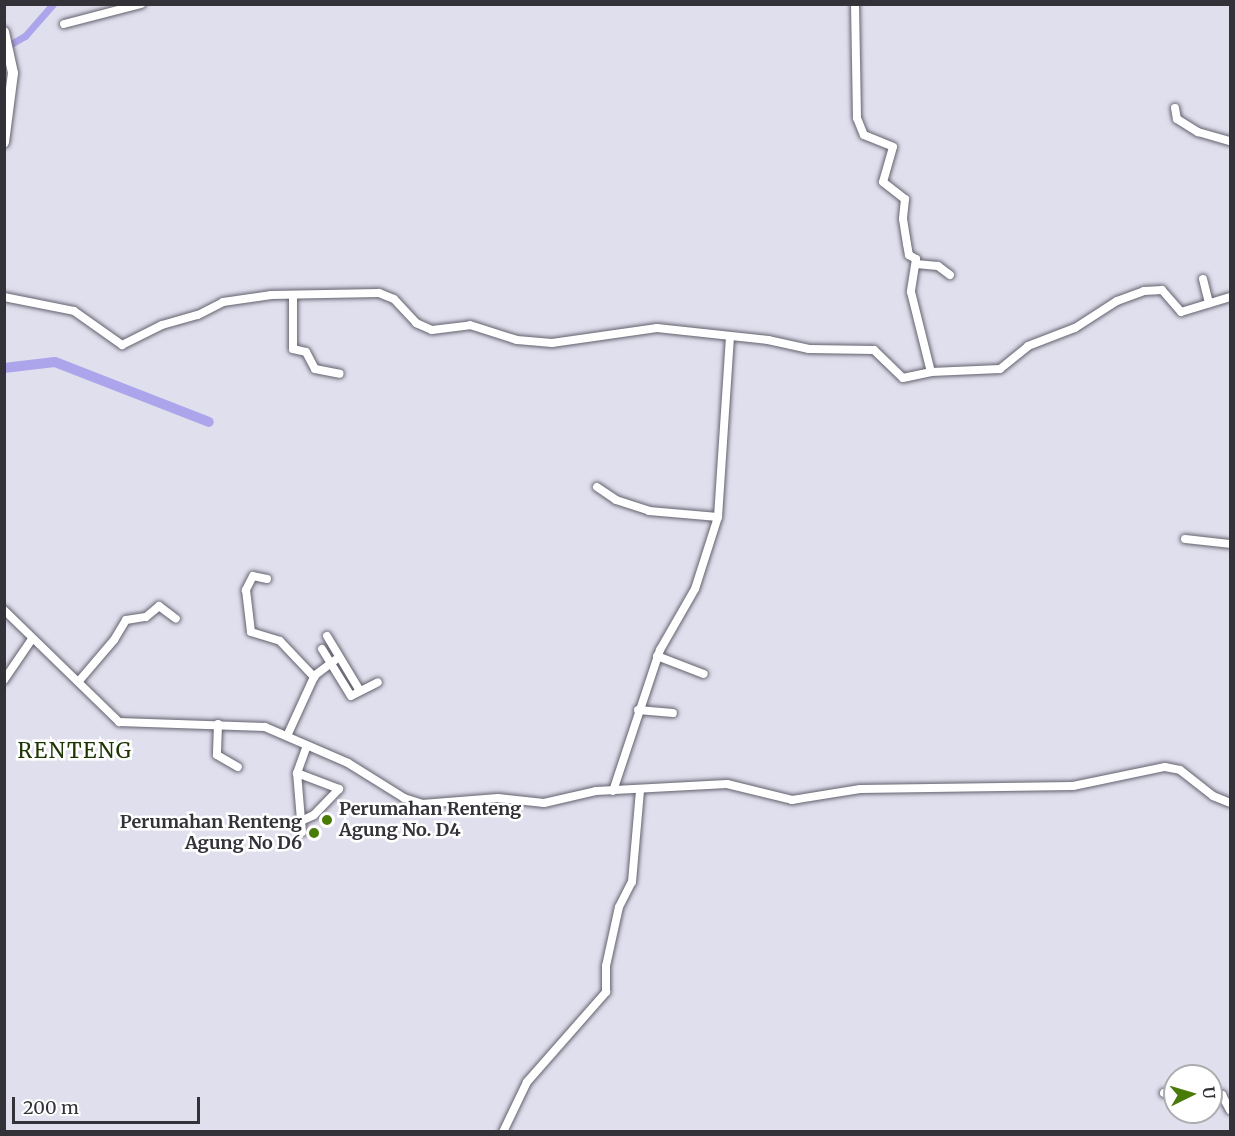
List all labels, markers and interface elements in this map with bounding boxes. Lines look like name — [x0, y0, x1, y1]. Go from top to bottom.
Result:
district label: RENTENG — [18, 738, 132, 764]
place label: Perumahan Renteng Agung No. D4 — [339, 799, 521, 842]
place label: Perumahan Renteng Agung No D6 — [120, 812, 302, 854]
marker: Perumahan Renteng Agung No. D4 — [320, 813, 334, 827]
marker: Perumahan Renteng Agung No D6 — [307, 826, 321, 840]
north arrow — [1163, 1064, 1223, 1124]
scale bar — [15, 1085, 202, 1123]
text: U — [1198, 1086, 1219, 1099]
text: 200 m — [23, 1096, 79, 1119]

